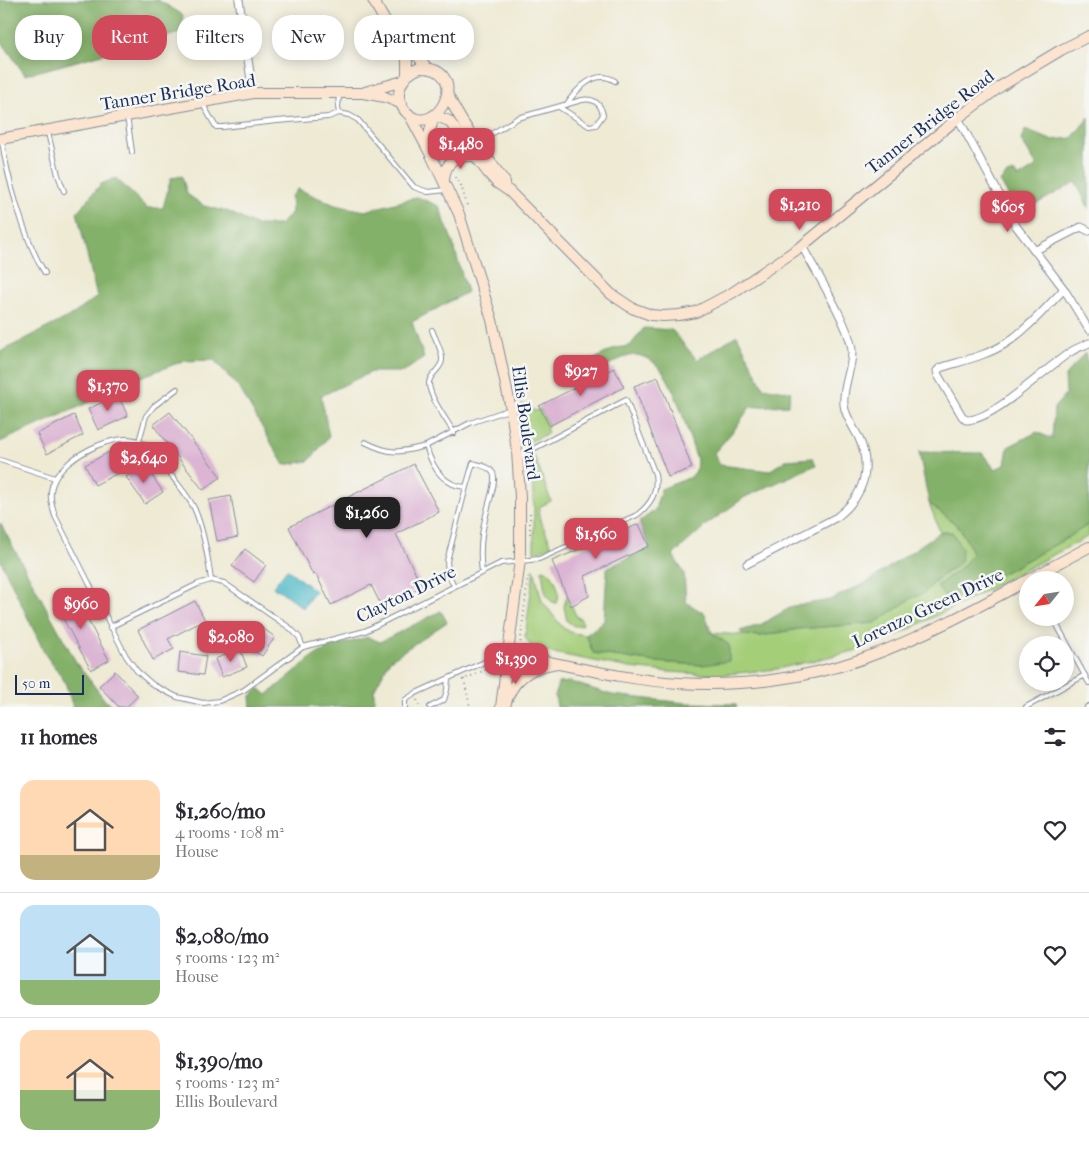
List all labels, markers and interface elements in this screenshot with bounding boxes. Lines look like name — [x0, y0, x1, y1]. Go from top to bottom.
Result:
chip: Buy — [15, 15, 82, 60]
chip: Rent — [92, 15, 167, 60]
chip: Filters — [177, 15, 262, 60]
chip: New — [272, 15, 344, 60]
chip: Apartment — [354, 15, 474, 60]
street label: Tanner Bridge Road — [862, 66, 999, 179]
street label: Tanner Bridge Road — [99, 70, 257, 115]
pin: $1,480 — [420, 128, 502, 170]
text: $1,480 — [439, 134, 483, 153]
pin: $1,210 — [759, 188, 841, 231]
pin: $605 — [978, 190, 1038, 233]
text: $1,210 — [780, 195, 820, 214]
text: $605 — [991, 197, 1025, 216]
pin: $927 — [551, 354, 611, 397]
text: $927 — [564, 361, 598, 380]
street label: Ellis Boulevard — [507, 364, 544, 482]
pin: $1,370 — [67, 370, 149, 412]
text: $1,370 — [88, 376, 128, 395]
pin: $2,640 — [103, 442, 185, 484]
text: $2,640 — [120, 448, 168, 467]
pin: $1,260 — [326, 496, 408, 539]
text: $1,260 — [345, 503, 389, 522]
pin: $1,560 — [555, 518, 637, 560]
text: $1,560 — [575, 524, 617, 543]
street label: Clayton Drive — [353, 561, 460, 628]
street label: Lorenzo Green Drive — [849, 564, 1007, 653]
north arrow — [1019, 571, 1074, 626]
map controls — [1019, 571, 1074, 691]
pin: $960 — [51, 588, 111, 630]
text: $960 — [64, 594, 98, 613]
pin: $2,080 — [190, 620, 272, 663]
text: $2,080 — [208, 627, 254, 646]
button: locate — [1019, 636, 1074, 691]
pin: $1,390 — [475, 642, 557, 685]
text: $1,390 — [495, 649, 537, 668]
scale bar — [15, 672, 84, 695]
text: 50 m — [22, 675, 50, 692]
icon: filters — [1041, 723, 1069, 751]
text: 11 homes — [20, 725, 97, 749]
text: $1,260/mo — [175, 799, 265, 823]
icon: home — [60, 800, 120, 860]
icon: heart — [1041, 816, 1069, 844]
text: 4 rooms · 108 m² — [175, 823, 284, 842]
text: House — [175, 842, 218, 861]
text: $2,080/mo — [175, 924, 269, 948]
icon: home — [60, 925, 120, 985]
icon: heart — [1041, 941, 1069, 969]
text: 5 rooms · 123 m² — [175, 948, 279, 967]
text: House — [175, 967, 218, 986]
text: $1,390/mo — [175, 1049, 263, 1073]
icon: home — [60, 1050, 120, 1110]
icon: heart — [1041, 1066, 1069, 1094]
text: 5 rooms · 123 m² — [175, 1073, 279, 1092]
text: Ellis Boulevard — [175, 1092, 278, 1111]

